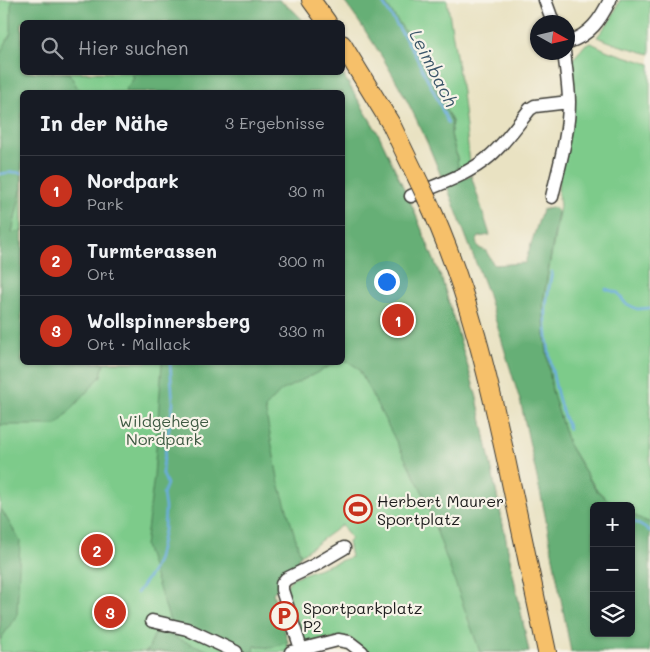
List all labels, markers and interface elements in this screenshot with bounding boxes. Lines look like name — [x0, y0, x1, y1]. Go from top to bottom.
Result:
north arrow — [530, 15, 575, 60]
search box — [20, 20, 345, 75]
water label: Leimbach — [404, 25, 464, 111]
icon: search — [38, 34, 66, 62]
text: Hier suchen — [78, 35, 189, 60]
text: In der Nähe — [40, 109, 168, 136]
text: 3 Ergebnisse — [225, 112, 325, 133]
text: Nordpark — [87, 168, 179, 193]
text: 1 — [52, 180, 60, 201]
text: 30 m — [288, 180, 325, 201]
text: Park — [87, 193, 123, 214]
text: Turmterassen — [87, 238, 217, 263]
text: 2 — [52, 250, 60, 271]
text: 300 m — [278, 250, 325, 271]
text: Ort — [87, 263, 115, 284]
your location — [374, 269, 400, 295]
pin: 1 — [382, 301, 414, 339]
text: Wollspinnersberg — [87, 308, 250, 333]
text: 3 — [51, 320, 61, 341]
text: 330 m — [279, 320, 325, 341]
text: Ort · Mallack — [87, 333, 191, 354]
park label: Wildgehege Nordpark — [119, 410, 209, 449]
place label: Herbert Maurer Sportplatz — [377, 490, 504, 529]
sports icon: Herbert Maurer Sportplatz — [343, 494, 373, 524]
map controls — [590, 502, 635, 637]
button: + — [590, 502, 635, 547]
pin: 2 — [81, 531, 113, 569]
button: − — [590, 547, 635, 592]
button: layers — [590, 592, 635, 637]
pin: 3 — [94, 593, 126, 631]
place label: Sportparkplatz P2 — [303, 597, 423, 636]
parking icon: Sportparkplatz P2 — [269, 601, 299, 631]

